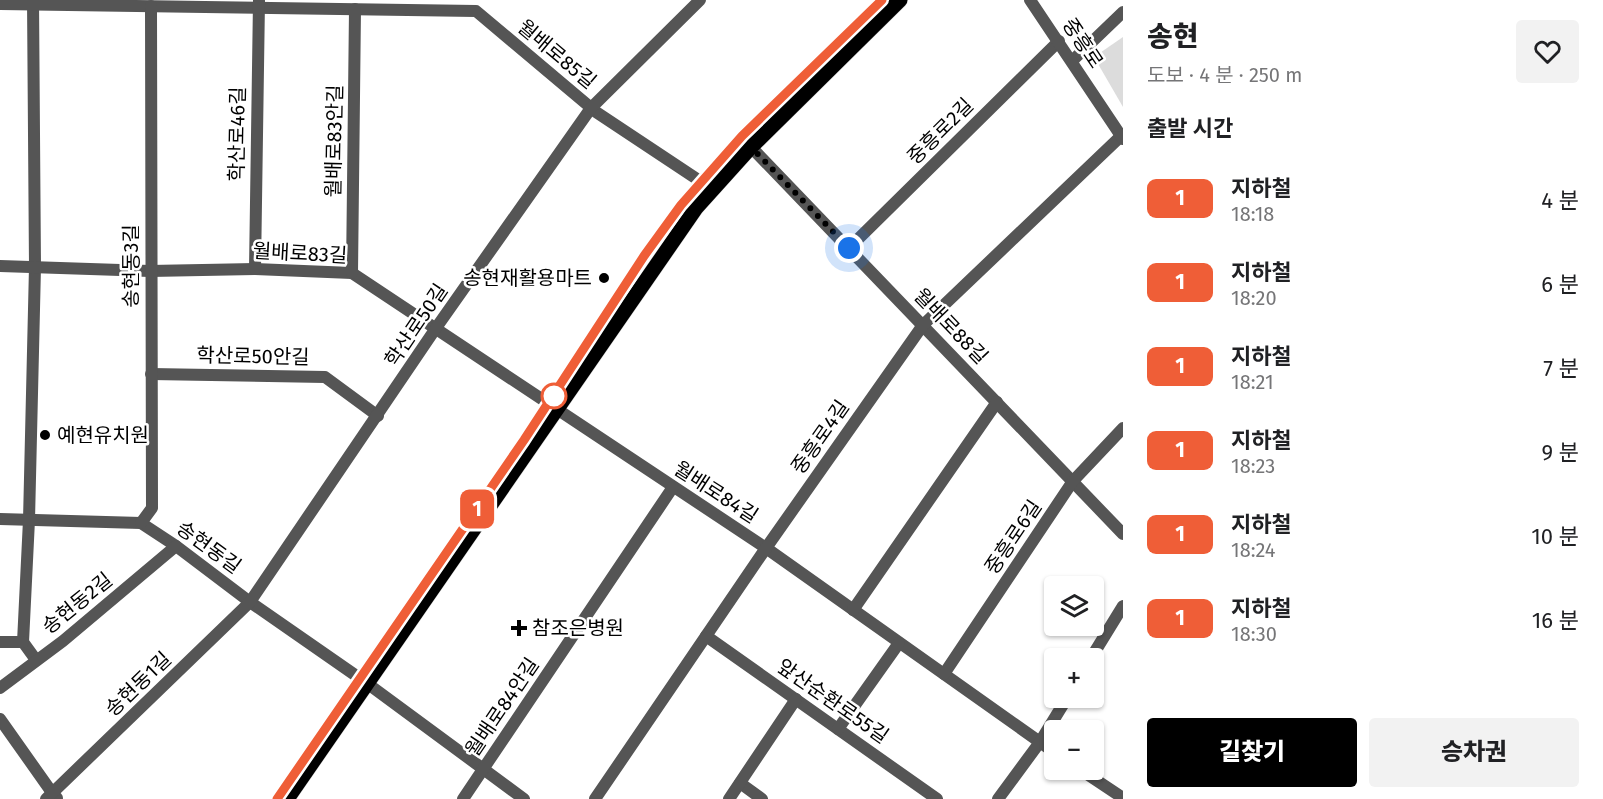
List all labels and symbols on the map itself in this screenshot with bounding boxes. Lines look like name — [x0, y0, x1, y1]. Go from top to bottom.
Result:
street label: 중흥로 — [1058, 13, 1108, 73]
street label: 월배로85길 — [513, 14, 601, 94]
street label: 월배로83안길 — [321, 84, 347, 198]
street label: 학산로46길 — [224, 86, 250, 182]
street label: 중흥로2길 — [902, 93, 978, 169]
street label: 송현동3길 — [119, 224, 143, 308]
your location — [834, 233, 864, 263]
street label: 월배로83길 — [252, 239, 348, 267]
place label: 송현재활용마트 — [463, 266, 592, 290]
marker: 송현재활용마트 — [597, 271, 611, 285]
street label: 학산로50길 — [380, 279, 452, 371]
street label: 월배로88길 — [909, 283, 993, 369]
street label: 학산로50안길 — [196, 343, 310, 369]
unlabelled marker — [541, 383, 567, 409]
street label: 중흥로4길 — [786, 396, 854, 478]
place label: 예현유치원 — [57, 423, 149, 447]
marker: 예현유치원 — [38, 428, 52, 442]
street label: 월배로84길 — [670, 456, 762, 528]
line badge: 1 — [458, 490, 496, 528]
street label: 중흥로6길 — [979, 495, 1047, 579]
street label: 송현동길 — [172, 516, 246, 578]
street label: 송현동2길 — [37, 567, 117, 639]
place label: 참조은병원 — [532, 616, 624, 640]
marker: 참조은병원 — [510, 619, 528, 637]
street label: 송현동1길 — [100, 647, 176, 721]
street label: 월배로84안길 — [460, 653, 544, 761]
street label: 앞산순환로55길 — [773, 654, 893, 748]

